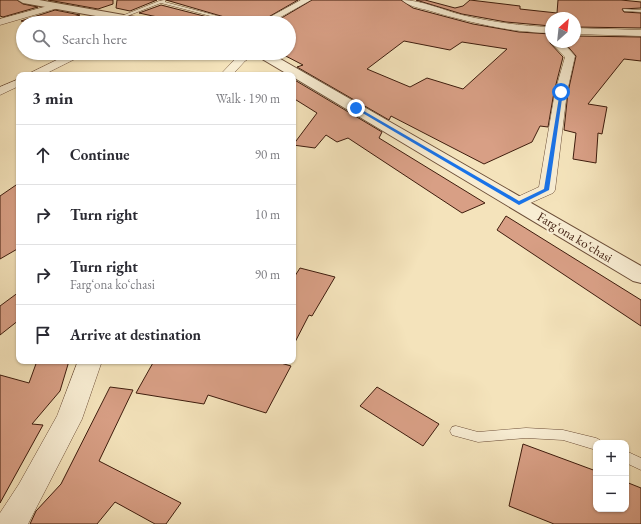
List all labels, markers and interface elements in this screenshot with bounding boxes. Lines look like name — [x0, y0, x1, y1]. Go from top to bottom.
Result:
north arrow — [545, 12, 581, 48]
search box — [16, 16, 296, 60]
icon: search — [30, 27, 52, 49]
text: Search here — [62, 29, 127, 48]
route start — [552, 83, 570, 101]
text: 3 min — [32, 87, 73, 109]
text: Walk · 190 m — [216, 90, 280, 107]
route end — [347, 99, 365, 117]
icon: ahead — [32, 144, 54, 166]
text: Continue — [70, 145, 130, 164]
text: 90 m — [255, 146, 280, 163]
icon: right — [32, 204, 54, 226]
text: Turn right — [70, 205, 138, 224]
text: 10 m — [255, 206, 280, 223]
street label: Fargʻona koʻchasi — [534, 208, 616, 266]
text: Turn right — [70, 257, 138, 276]
icon: right — [32, 264, 54, 286]
text: 90 m — [255, 266, 280, 283]
text: Fargʻona koʻchasi — [70, 276, 155, 293]
icon: arrive — [32, 324, 54, 346]
text: Arrive at destination — [70, 325, 201, 344]
map controls — [593, 440, 629, 512]
button: + — [593, 440, 629, 476]
button: − — [593, 476, 629, 512]

